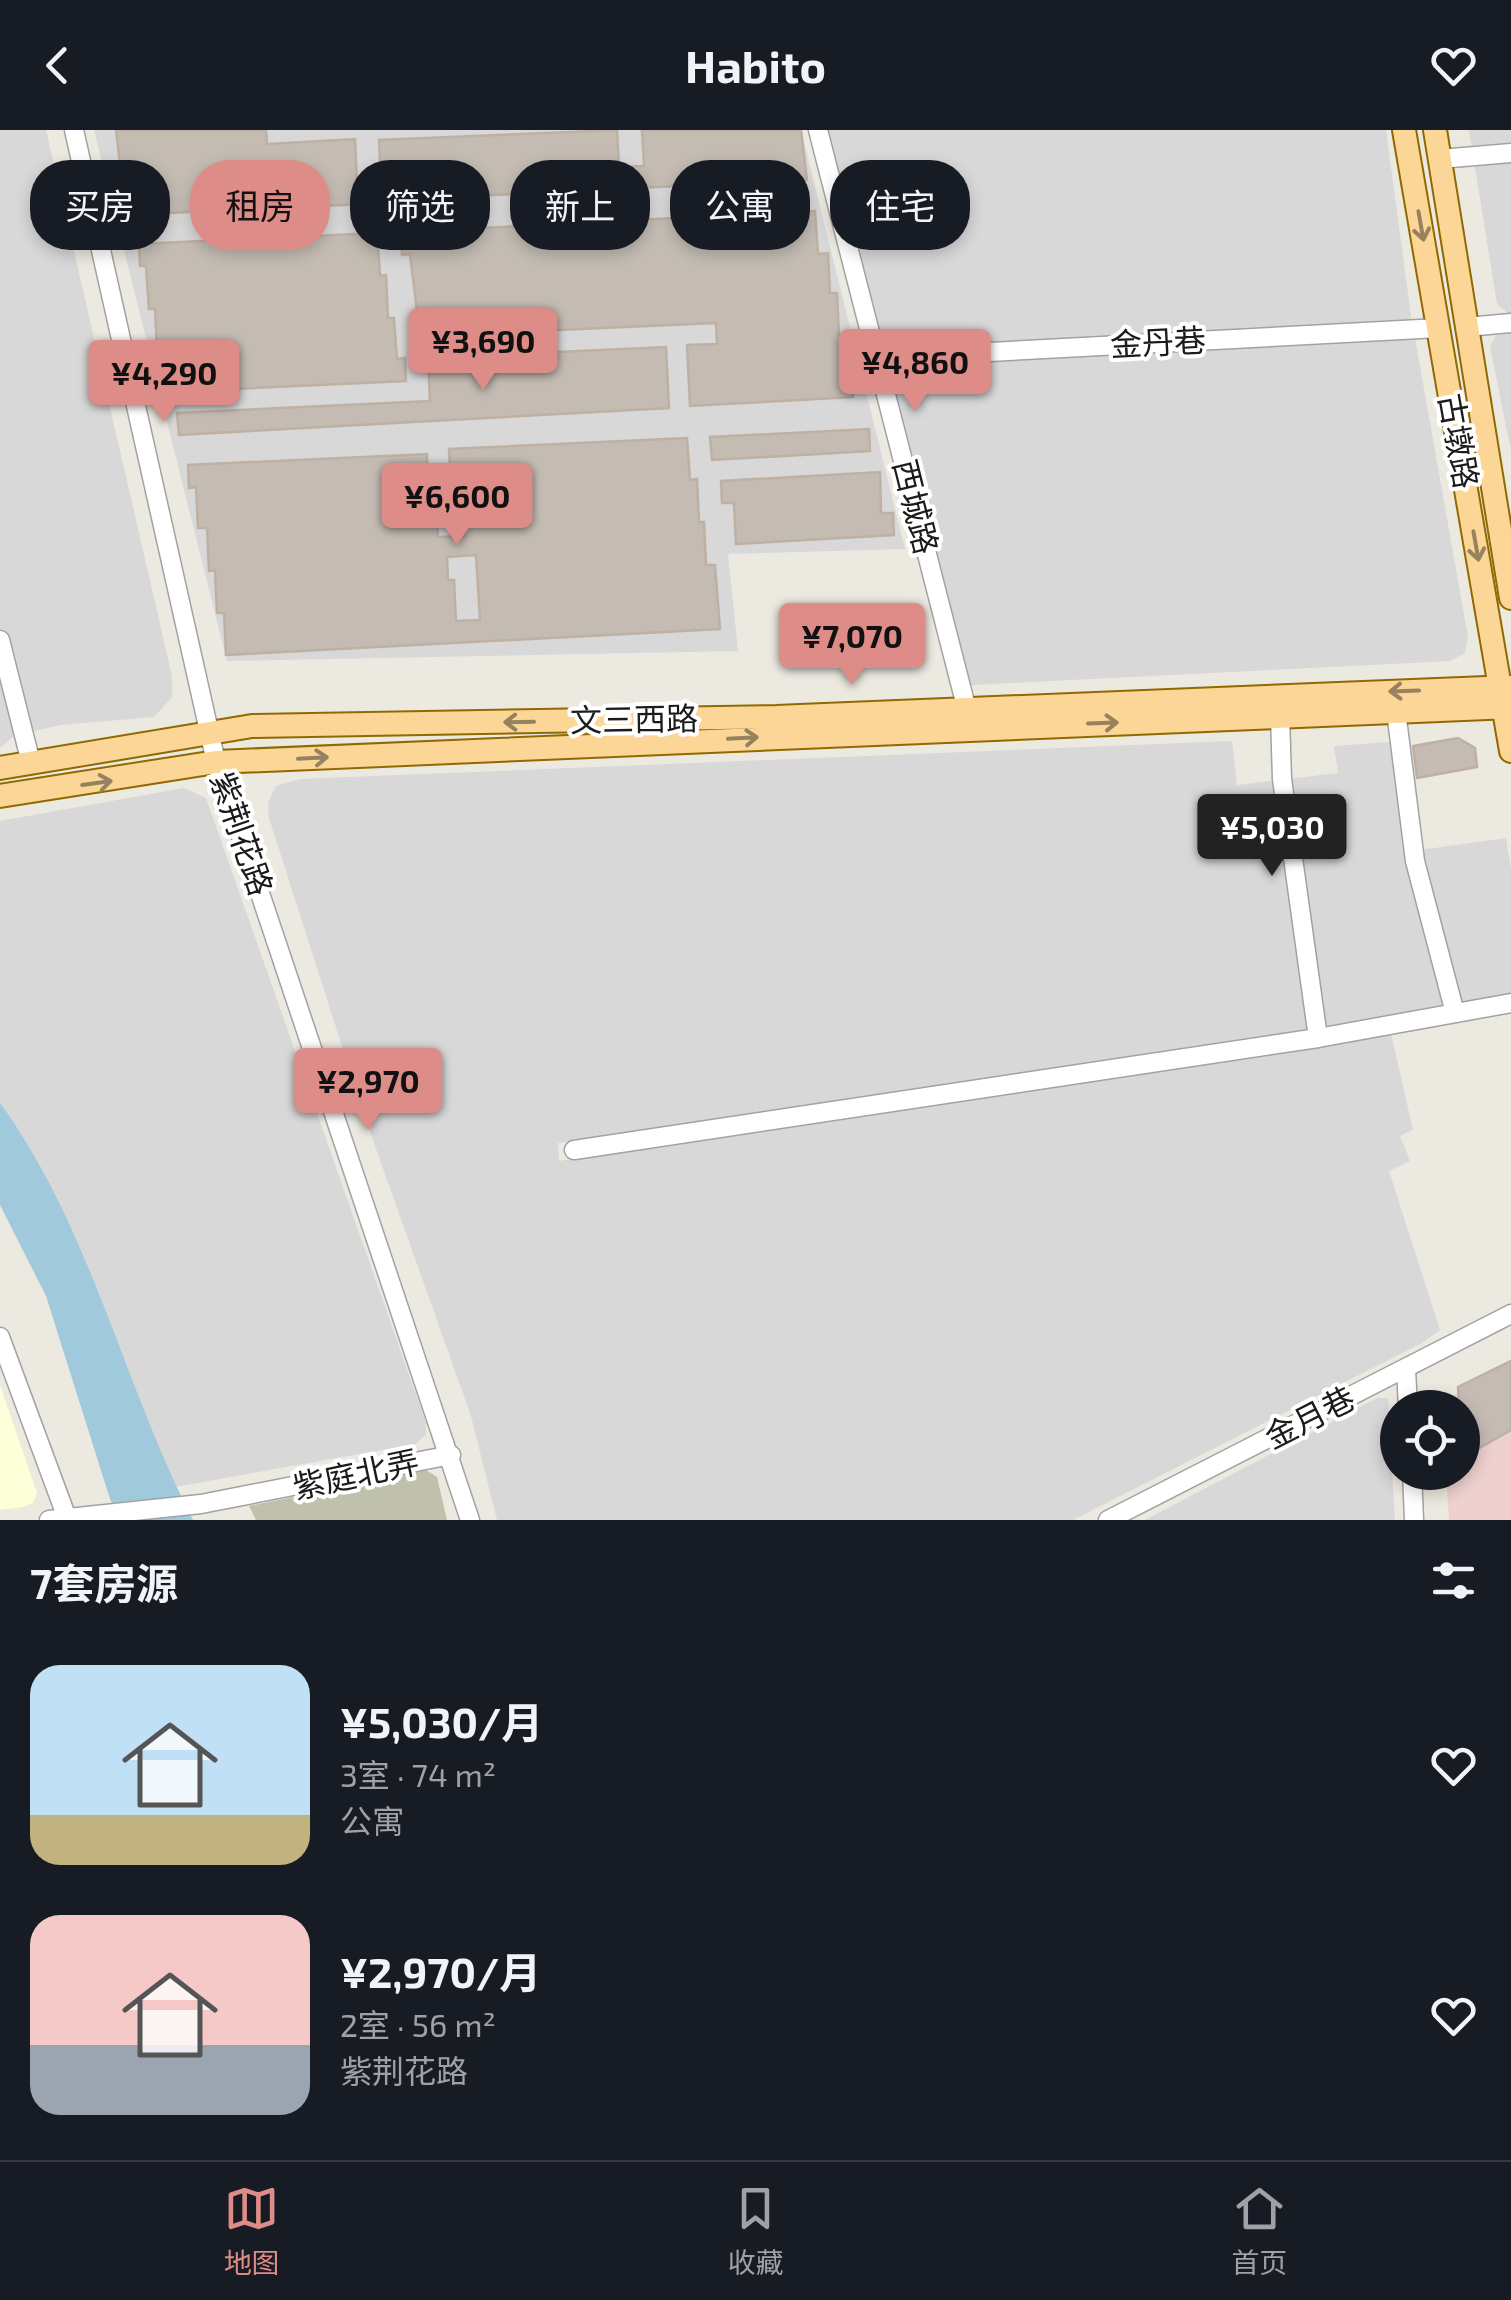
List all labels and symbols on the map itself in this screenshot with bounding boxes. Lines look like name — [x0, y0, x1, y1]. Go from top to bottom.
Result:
one-way arrow — [1412, 209, 1431, 242]
pin: ¥3,690 — [402, 308, 564, 393]
street label: 金丹巷 — [1109, 320, 1207, 362]
pin: ¥4,860 — [834, 329, 996, 414]
pin: ¥4,290 — [83, 340, 245, 425]
street label: 古墩路 — [1433, 390, 1487, 491]
street label: 西城路 — [887, 455, 947, 558]
pin: ¥6,600 — [376, 463, 538, 548]
one-way arrow — [1467, 529, 1486, 562]
pin: ¥7,070 — [771, 603, 933, 688]
one-way arrow — [1388, 682, 1420, 701]
street label: 文三西路 — [570, 698, 698, 738]
one-way arrow — [504, 712, 536, 731]
one-way arrow — [1086, 713, 1118, 732]
one-way arrow — [726, 728, 759, 747]
one-way arrow — [297, 748, 329, 767]
street label: 紫荆花路 — [204, 767, 282, 900]
one-way arrow — [80, 773, 112, 792]
pin: ¥5,030 — [1191, 794, 1353, 879]
pin: ¥2,970 — [287, 1048, 449, 1133]
street label: 金月巷 — [1258, 1377, 1360, 1455]
street label: 紫庭北弄 — [289, 1441, 422, 1505]

